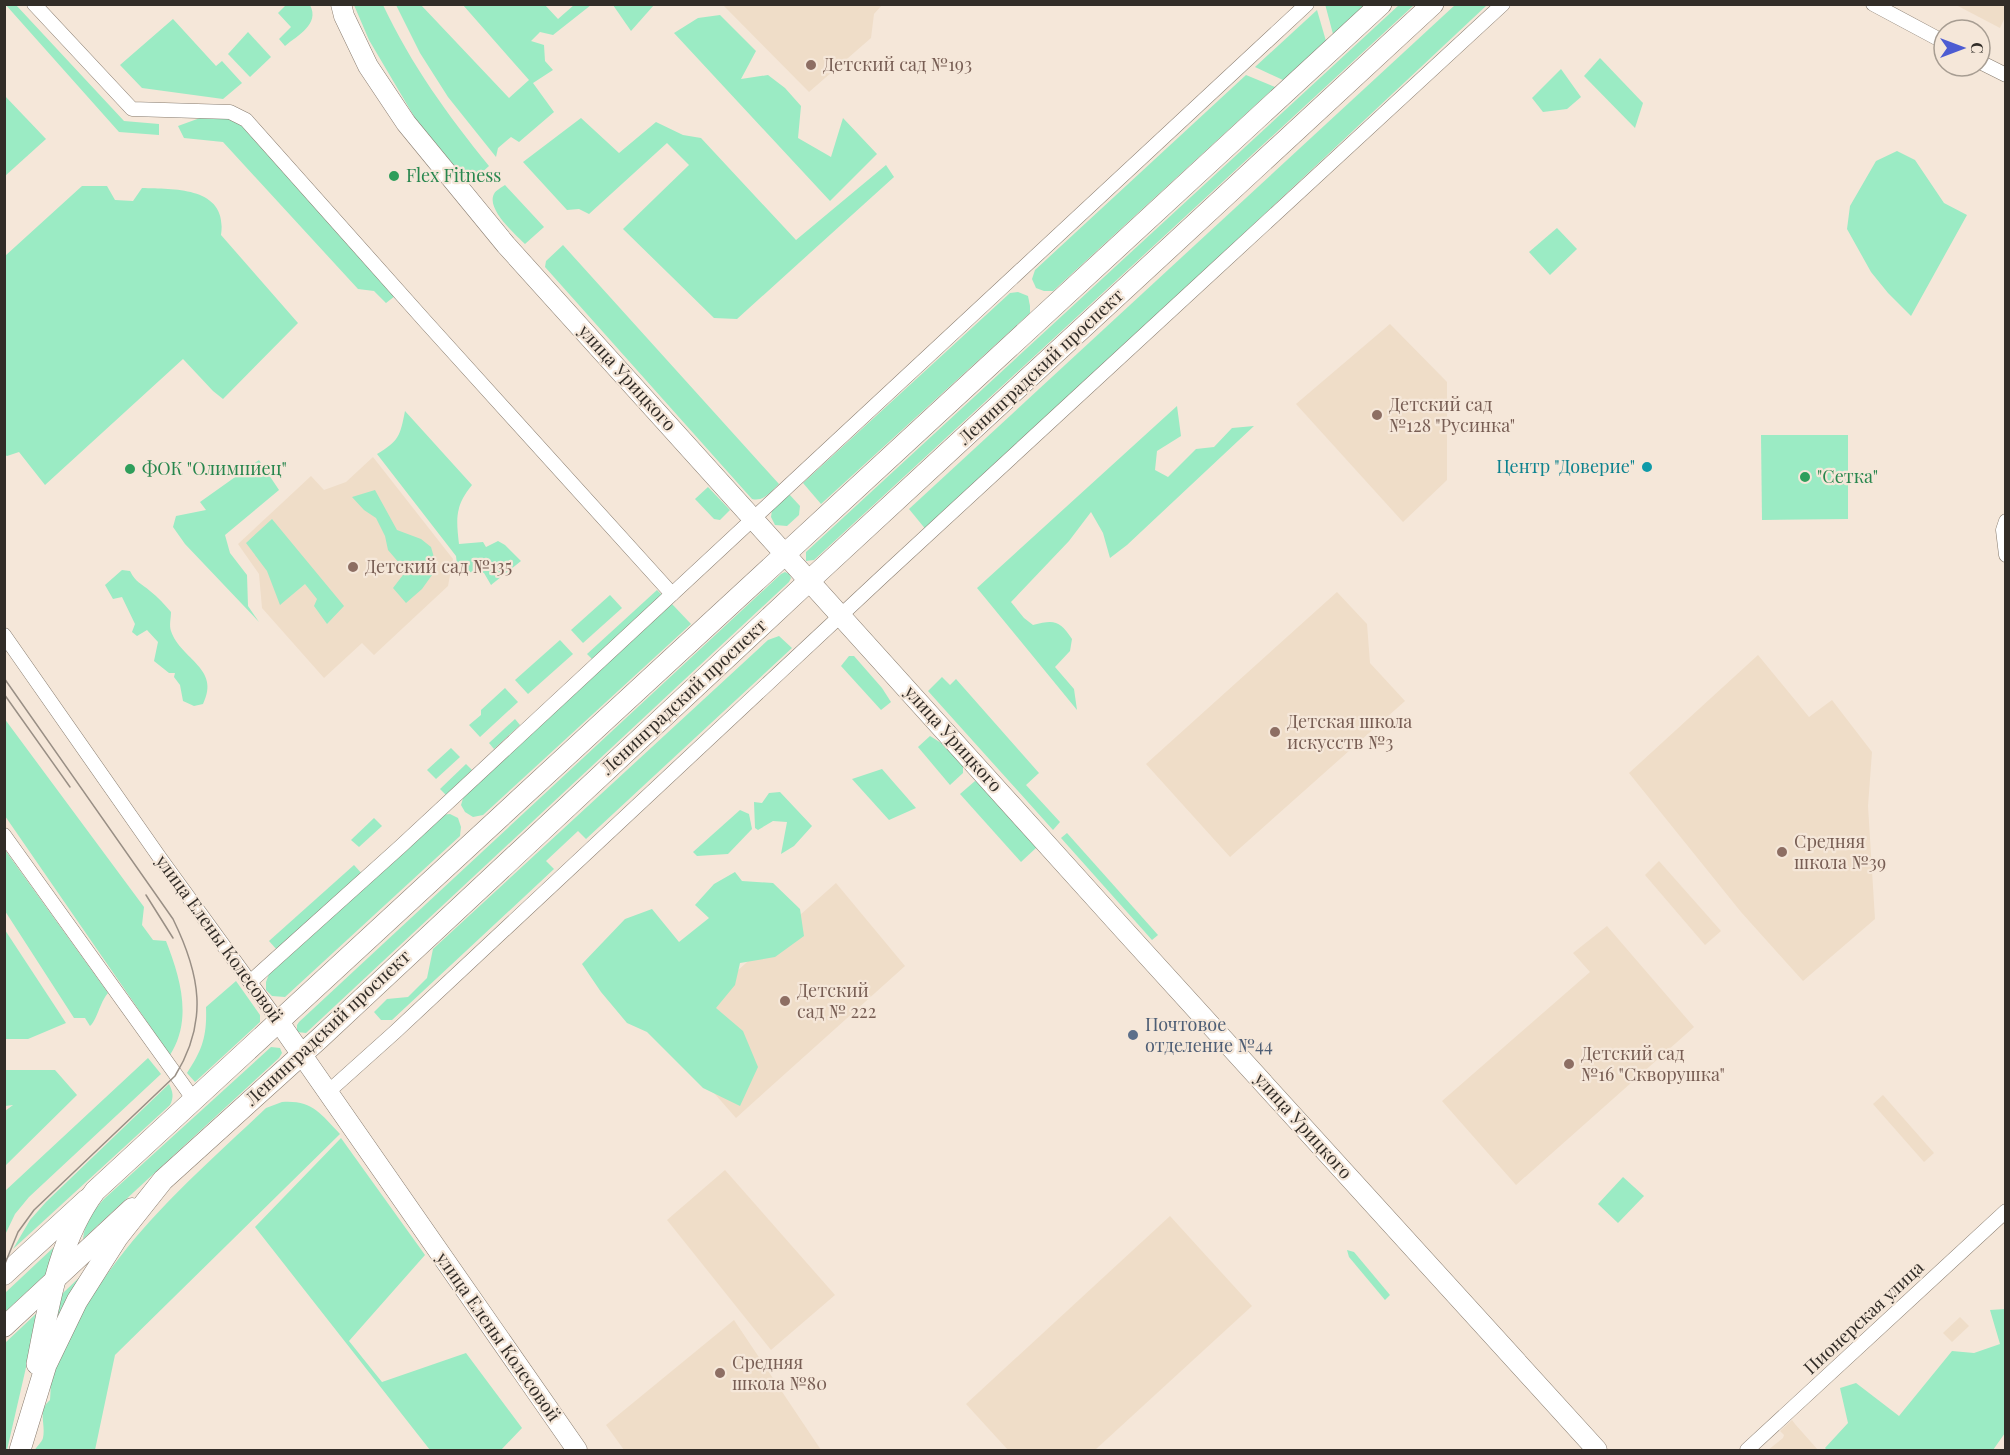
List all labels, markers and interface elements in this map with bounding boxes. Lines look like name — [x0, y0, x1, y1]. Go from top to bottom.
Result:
north arrow — [1932, 18, 1992, 78]
text: С — [1967, 42, 1988, 54]
place label: Детский сад №193 — [823, 52, 972, 76]
marker: Детский сад №193 — [804, 58, 818, 72]
place label: Flex Fitness — [406, 163, 501, 187]
marker: Flex Fitness — [387, 169, 401, 183]
street label: Ленинградский проспект — [952, 283, 1128, 450]
street label: улица Урицкого — [573, 318, 682, 436]
place label: Детский сад №128 "Русинка" — [1389, 392, 1515, 437]
marker: Детский сад №128 "Русинка" — [1370, 408, 1384, 422]
place label: Центр "Доверие" — [1496, 454, 1635, 478]
place label: ФОК "Олимпиец" — [142, 456, 287, 480]
marker: Центр "Доверие" — [1640, 460, 1654, 474]
marker: ФОК "Олимпиец" — [123, 462, 137, 476]
place label: "Сетка" — [1817, 464, 1878, 488]
marker: "Сетка" — [1798, 470, 1812, 484]
place label: Детский сад №135 — [365, 554, 512, 578]
marker: Детский сад №135 — [346, 560, 360, 574]
street label: Ленинградский проспект — [595, 613, 771, 780]
street label: улица Урицкого — [899, 679, 1008, 797]
place label: Детская школа искусств №3 — [1287, 709, 1412, 754]
marker: Детская школа искусств №3 — [1268, 725, 1282, 739]
place label: Средняя школа №39 — [1794, 829, 1886, 874]
marker: Средняя школа №39 — [1775, 845, 1789, 859]
street label: улица Елены Колесовой — [150, 849, 289, 1027]
street label: Ленинградский проспект — [239, 944, 415, 1111]
place label: Детский сад № 222 — [797, 978, 876, 1023]
marker: Детский сад № 222 — [778, 994, 792, 1008]
place label: Почтовое отделение №44 — [1145, 1012, 1273, 1057]
marker: Почтовое отделение №44 — [1126, 1028, 1140, 1042]
place label: Детский сад №16 "Скворушка" — [1581, 1041, 1725, 1086]
marker: Детский сад №16 "Скворушка" — [1562, 1057, 1576, 1071]
street label: улица Урицкого — [1249, 1066, 1358, 1184]
street label: улица Елены Колесовой — [431, 1246, 567, 1426]
street label: Пионерская улица — [1798, 1255, 1929, 1379]
place label: Средняя школа №80 — [732, 1350, 827, 1395]
marker: Средняя школа №80 — [713, 1366, 727, 1380]

